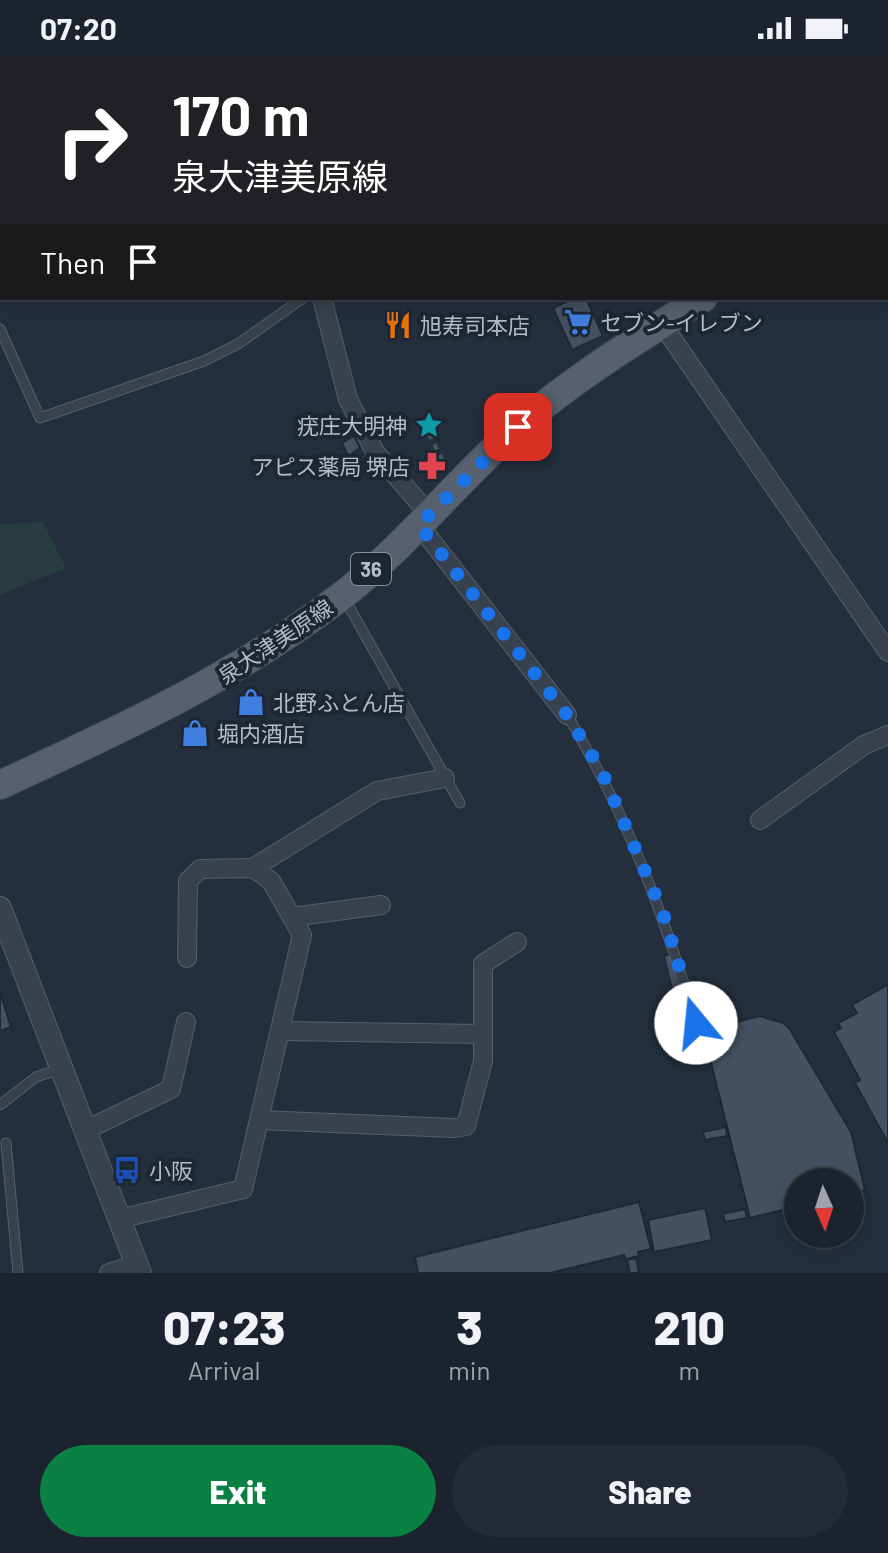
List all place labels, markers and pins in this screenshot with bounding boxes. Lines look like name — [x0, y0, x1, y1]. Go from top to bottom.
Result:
supermarket icon: セブン-イレブン — [563, 307, 593, 337]
place label: セブン-イレブン — [600, 309, 763, 335]
restaurant icon: 旭寿司本店 — [383, 310, 413, 340]
place label: 旭寿司本店 — [420, 312, 530, 338]
pin — [484, 393, 552, 461]
place icon: 疣庄大明神 — [414, 410, 444, 440]
place label: 疣庄大明神 — [297, 412, 407, 438]
pharmacy icon: アピス薬局 堺店 — [417, 451, 447, 481]
place label: アピス薬局 堺店 — [252, 453, 410, 479]
shop icon: 北野ふとん店 — [236, 687, 266, 717]
place label: 北野ふとん店 — [273, 689, 405, 715]
shop icon: 堀内酒店 — [180, 718, 210, 748]
place label: 堀内酒店 — [217, 720, 305, 746]
bus stop icon: 小阪 — [112, 1155, 142, 1185]
place label: 小阪 — [149, 1157, 193, 1183]

